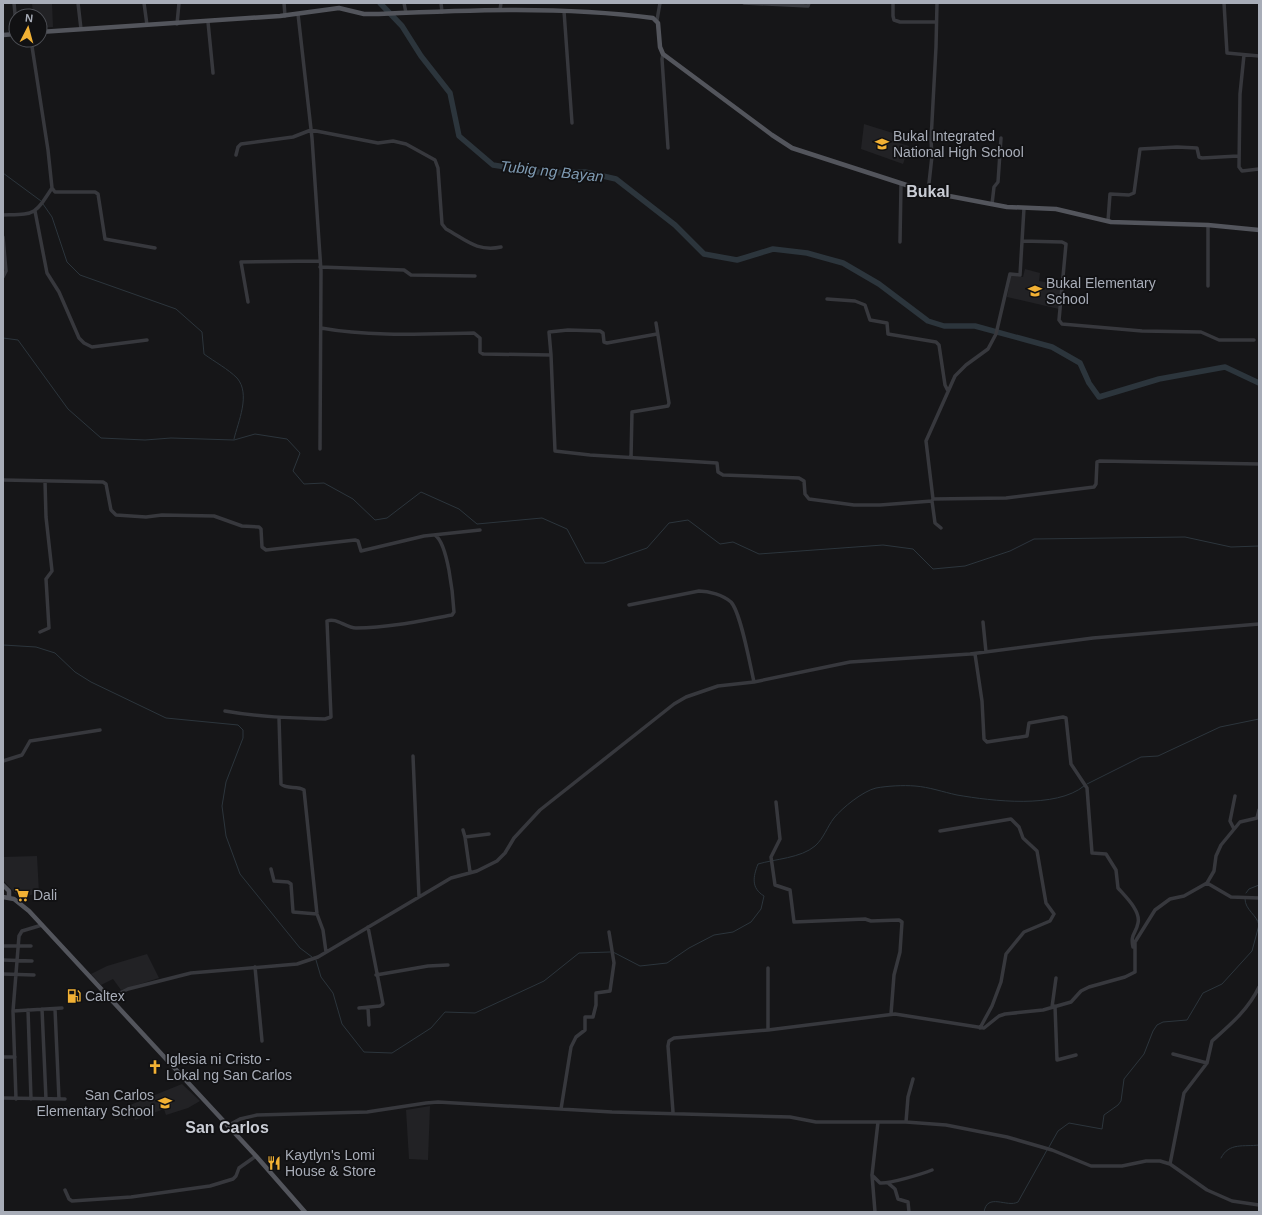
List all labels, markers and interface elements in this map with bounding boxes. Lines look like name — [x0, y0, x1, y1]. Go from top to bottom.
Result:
north arrow — [8, 8, 48, 48]
text: N — [24, 12, 34, 24]
place label: Bukal Integrated National High School — [893, 128, 1024, 160]
school or university icon: Bukal Integrated National High School — [874, 136, 890, 152]
water label: Tubig ng Bayan — [499, 157, 605, 185]
district label: Bukal — [906, 183, 950, 200]
place label: Bukal Elementary School — [1046, 275, 1156, 307]
school or university icon: Bukal Elementary School — [1027, 283, 1043, 299]
supermarket icon: Dali — [14, 887, 30, 903]
place label: Dali — [33, 887, 57, 903]
fuel station icon: Caltex — [66, 988, 82, 1004]
place label: Caltex — [85, 988, 125, 1004]
place label: Iglesia ni Cristo - Lokal ng San Carlos — [166, 1051, 292, 1083]
church icon: Iglesia ni Cristo - Lokal ng San Carlos — [147, 1059, 163, 1075]
place label: San Carlos Elementary School — [36, 1087, 154, 1119]
school or university icon: San Carlos Elementary School — [157, 1095, 173, 1111]
district label: San Carlos — [185, 1119, 269, 1136]
place label: Kaytlyn's Lomi House & Store — [285, 1147, 376, 1179]
restaurant icon: Kaytlyn's Lomi House & Store — [266, 1155, 282, 1171]

